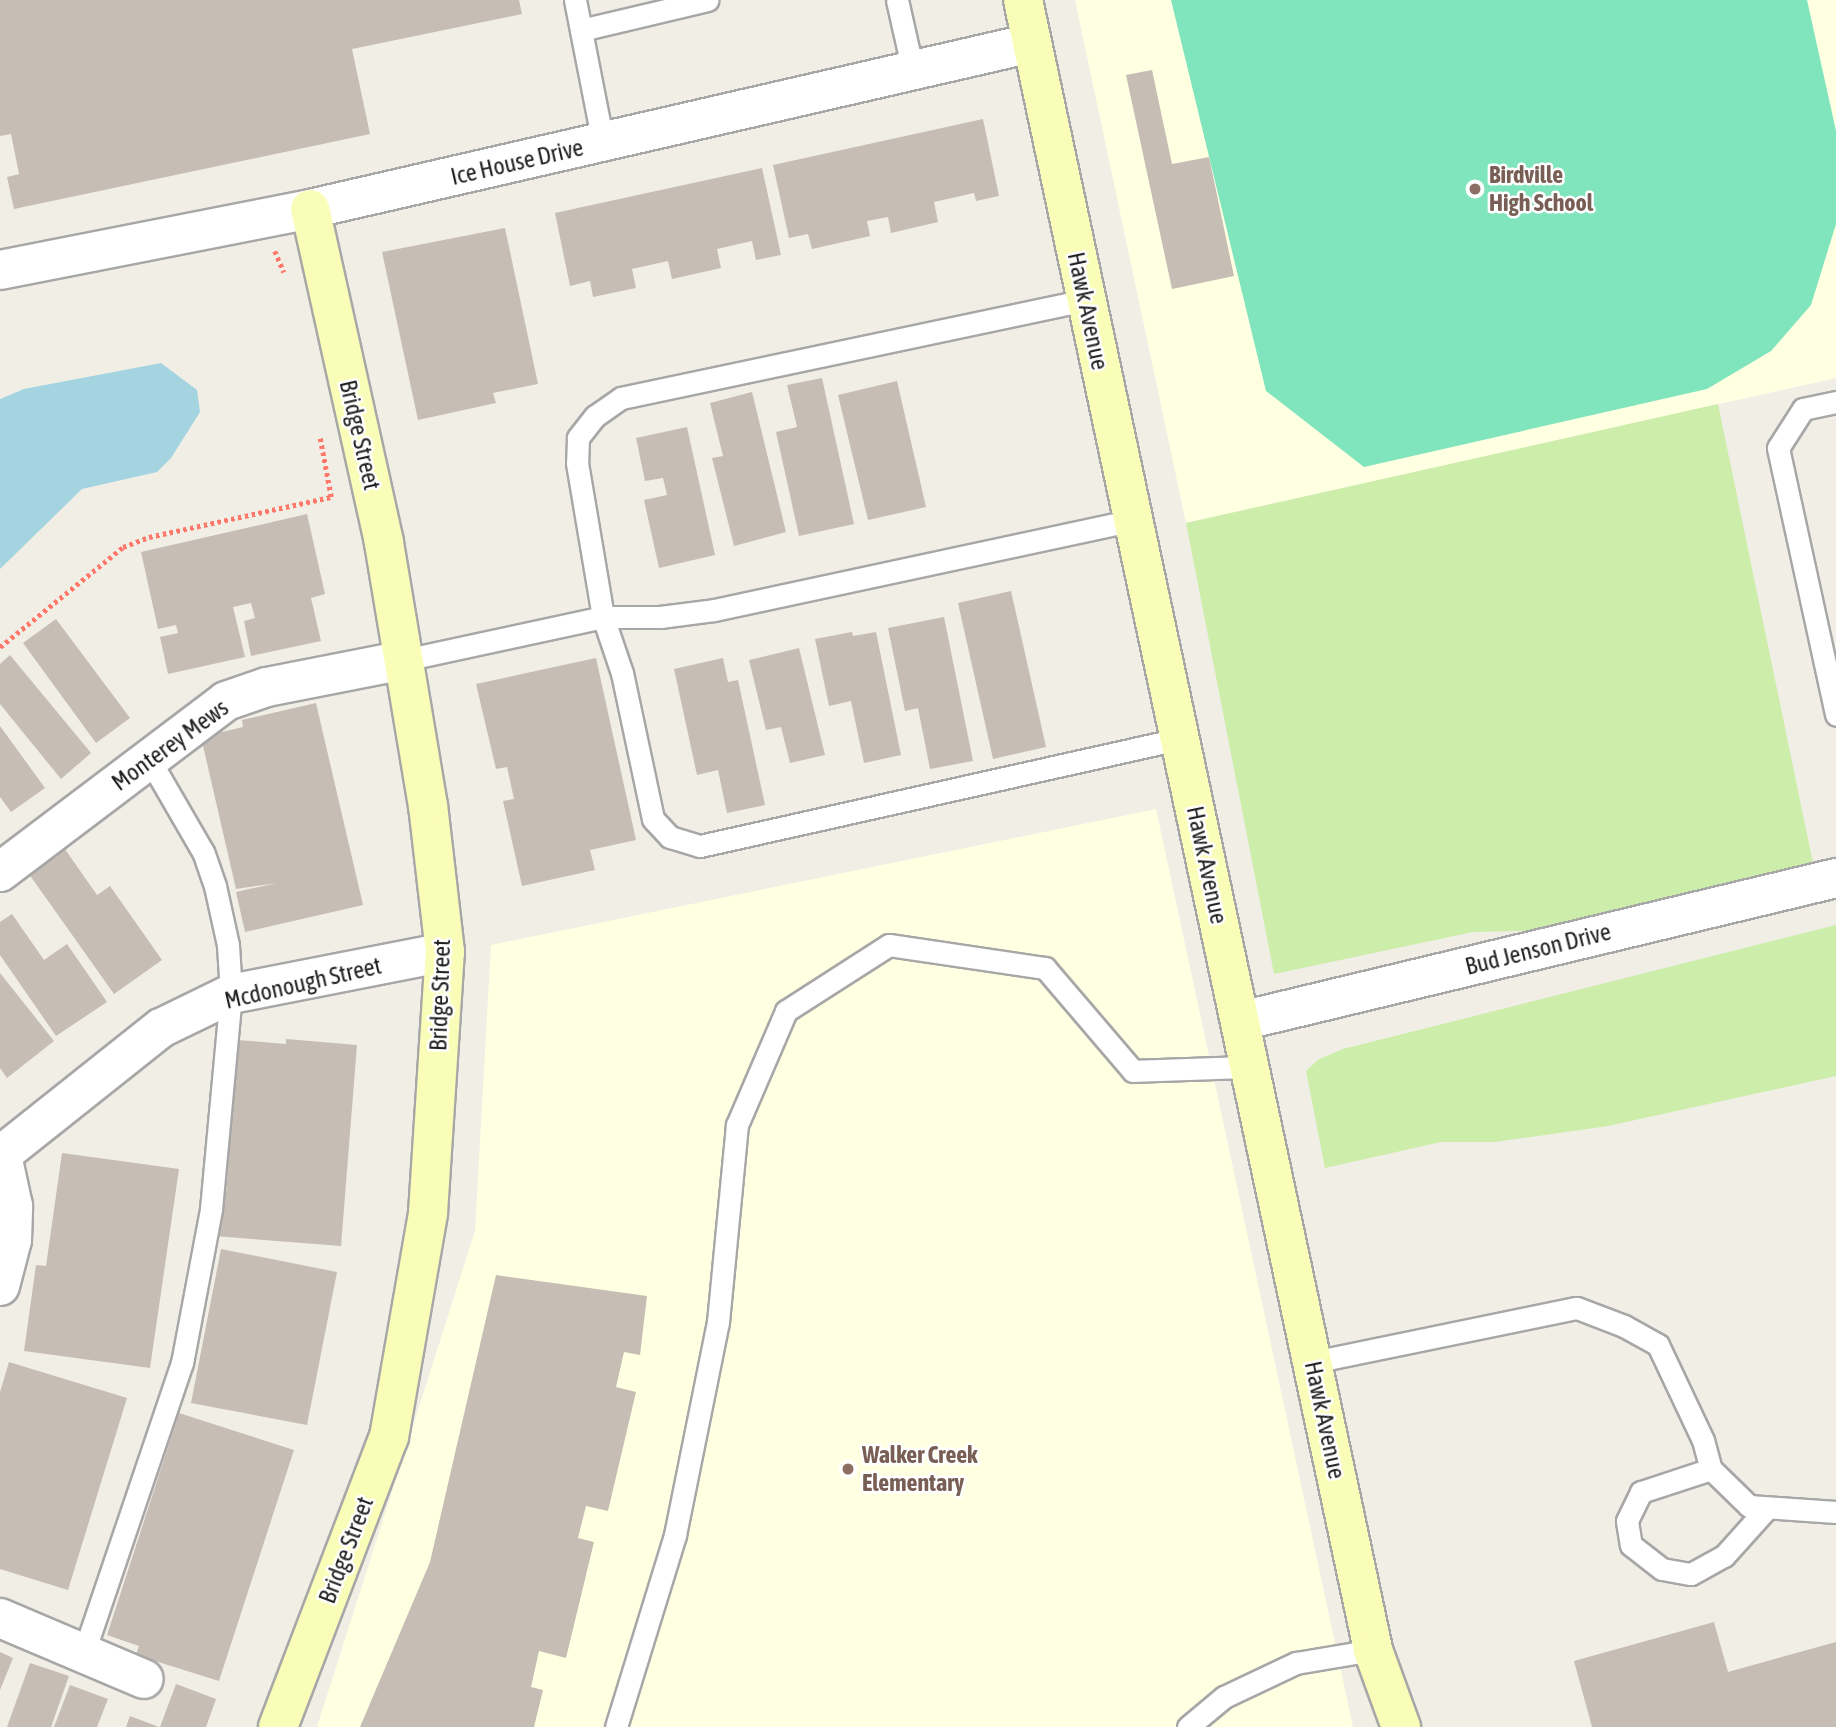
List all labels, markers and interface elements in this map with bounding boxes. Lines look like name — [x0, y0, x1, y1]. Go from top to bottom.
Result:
street label: Ice House Drive — [448, 133, 586, 191]
place label: Birdville High School — [1489, 161, 1593, 217]
marker: Birdville High School — [1467, 181, 1483, 197]
street label: Hawk Avenue — [1061, 249, 1115, 373]
street label: Bridge Street — [333, 377, 387, 493]
street label: Monterey Mews — [106, 693, 234, 797]
street label: Hawk Avenue — [1180, 803, 1234, 927]
street label: Bud Jenson Drive — [1462, 917, 1614, 981]
street label: Bridge Street — [424, 939, 456, 1051]
street label: Mcdonough Street — [222, 951, 384, 1015]
street label: Hawk Avenue — [1298, 1358, 1352, 1482]
place label: Walker Creek Elementary — [862, 1441, 978, 1497]
marker: Walker Creek Elementary — [840, 1461, 856, 1477]
street label: Bridge Street — [312, 1493, 380, 1607]

